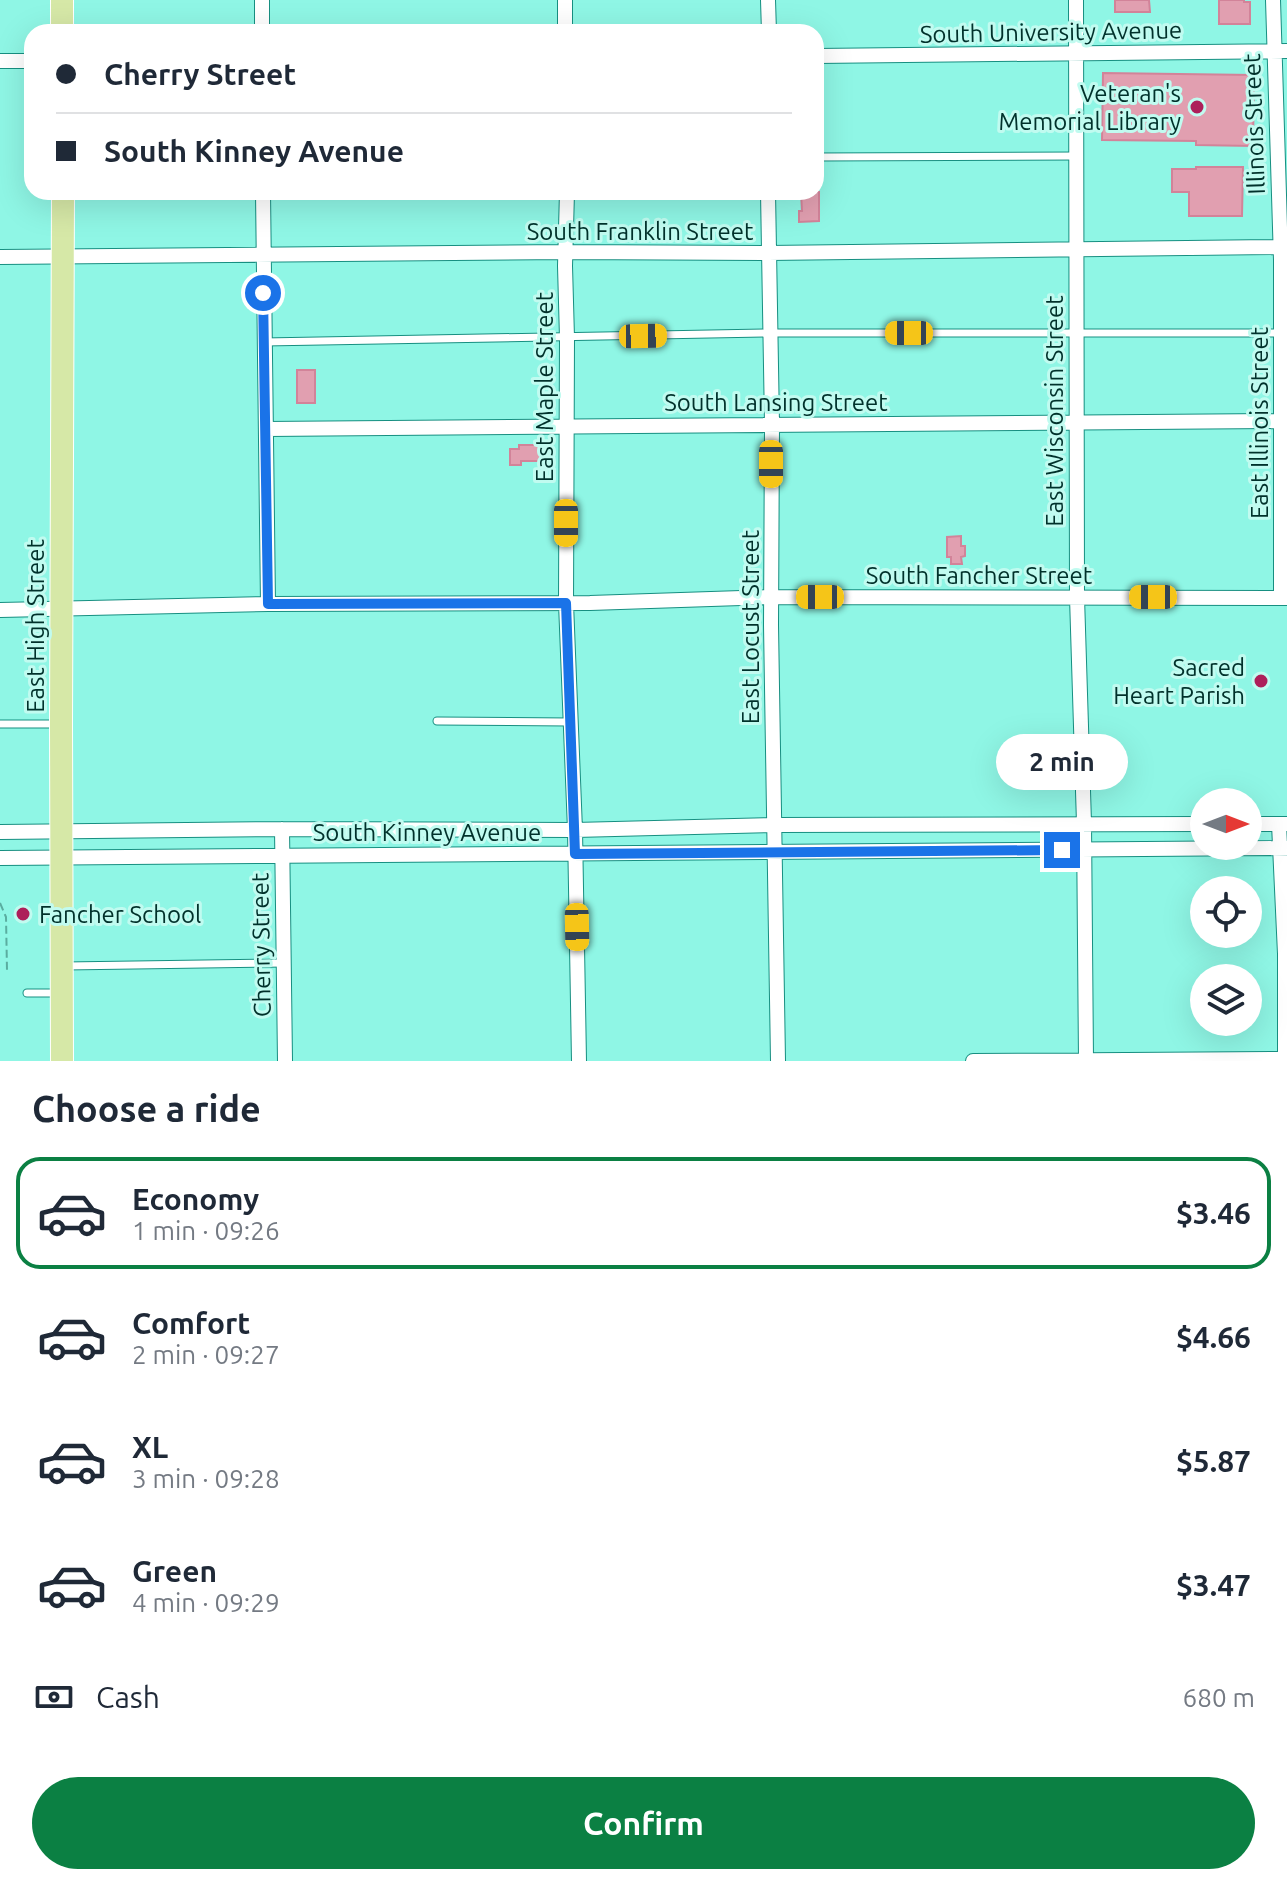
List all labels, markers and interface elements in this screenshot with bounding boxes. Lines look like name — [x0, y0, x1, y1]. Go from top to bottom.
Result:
street label: South University Avenue — [920, 16, 1182, 48]
street label: Illinois Street — [1238, 52, 1270, 195]
text: Cherry Street — [104, 57, 296, 91]
place label: Veteran's Memorial Library — [998, 80, 1181, 135]
marker: Veteran's Memorial Library — [1188, 98, 1206, 116]
text: South Kinney Avenue — [104, 134, 404, 168]
street label: South Franklin Street — [527, 218, 754, 245]
route start — [245, 275, 281, 311]
street label: East Maple Street — [531, 291, 558, 482]
street label: East Wisconsin Street — [1041, 295, 1068, 527]
car — [885, 321, 933, 345]
car — [619, 324, 667, 348]
street label: East Illinois Street — [1246, 326, 1273, 519]
street label: South Lansing Street — [664, 389, 888, 416]
car — [759, 440, 783, 488]
car — [554, 499, 578, 547]
street label: East Locust Street — [737, 529, 764, 724]
street label: East High Street — [22, 539, 49, 713]
street label: South Fancher Street — [866, 562, 1093, 589]
car — [796, 585, 844, 609]
car — [1129, 585, 1177, 609]
place label: Sacred Heart Parish — [1113, 654, 1245, 709]
marker: Sacred Heart Parish — [1252, 672, 1270, 690]
callout: 2 min — [996, 734, 1128, 790]
text: 2 min — [1029, 747, 1095, 776]
north arrow — [1190, 788, 1262, 860]
map controls — [1190, 788, 1262, 1036]
street label: South Kinney Avenue — [313, 819, 541, 846]
route end — [1044, 832, 1080, 868]
street label: Cherry Street — [246, 872, 276, 1017]
button: locate — [1190, 876, 1262, 948]
place label: Fancher School — [39, 901, 201, 928]
car — [565, 903, 589, 951]
marker: Fancher School — [14, 905, 32, 923]
button: layers — [1190, 964, 1262, 1036]
text: Choose a ride — [32, 1088, 261, 1129]
icon: car — [36, 1177, 108, 1249]
text: Economy — [132, 1182, 259, 1216]
text: $3.46 — [1176, 1196, 1251, 1230]
text: 1 min · 09:26 — [132, 1216, 280, 1245]
icon: car — [36, 1301, 108, 1373]
text: Comfort — [132, 1306, 250, 1340]
text: $4.66 — [1176, 1320, 1251, 1354]
text: 2 min · 09:27 — [132, 1340, 280, 1369]
icon: car — [36, 1425, 108, 1497]
text: XL — [132, 1430, 168, 1464]
text: $5.87 — [1176, 1444, 1251, 1478]
text: 3 min · 09:28 — [132, 1464, 280, 1493]
icon: car — [36, 1549, 108, 1621]
text: Green — [132, 1554, 217, 1588]
text: $3.47 — [1176, 1568, 1251, 1602]
text: 4 min · 09:29 — [132, 1588, 280, 1617]
icon: cash — [32, 1675, 76, 1719]
text: Cash — [96, 1680, 160, 1714]
text: 680 m — [1183, 1683, 1255, 1712]
button: Confirm — [32, 1777, 1255, 1869]

